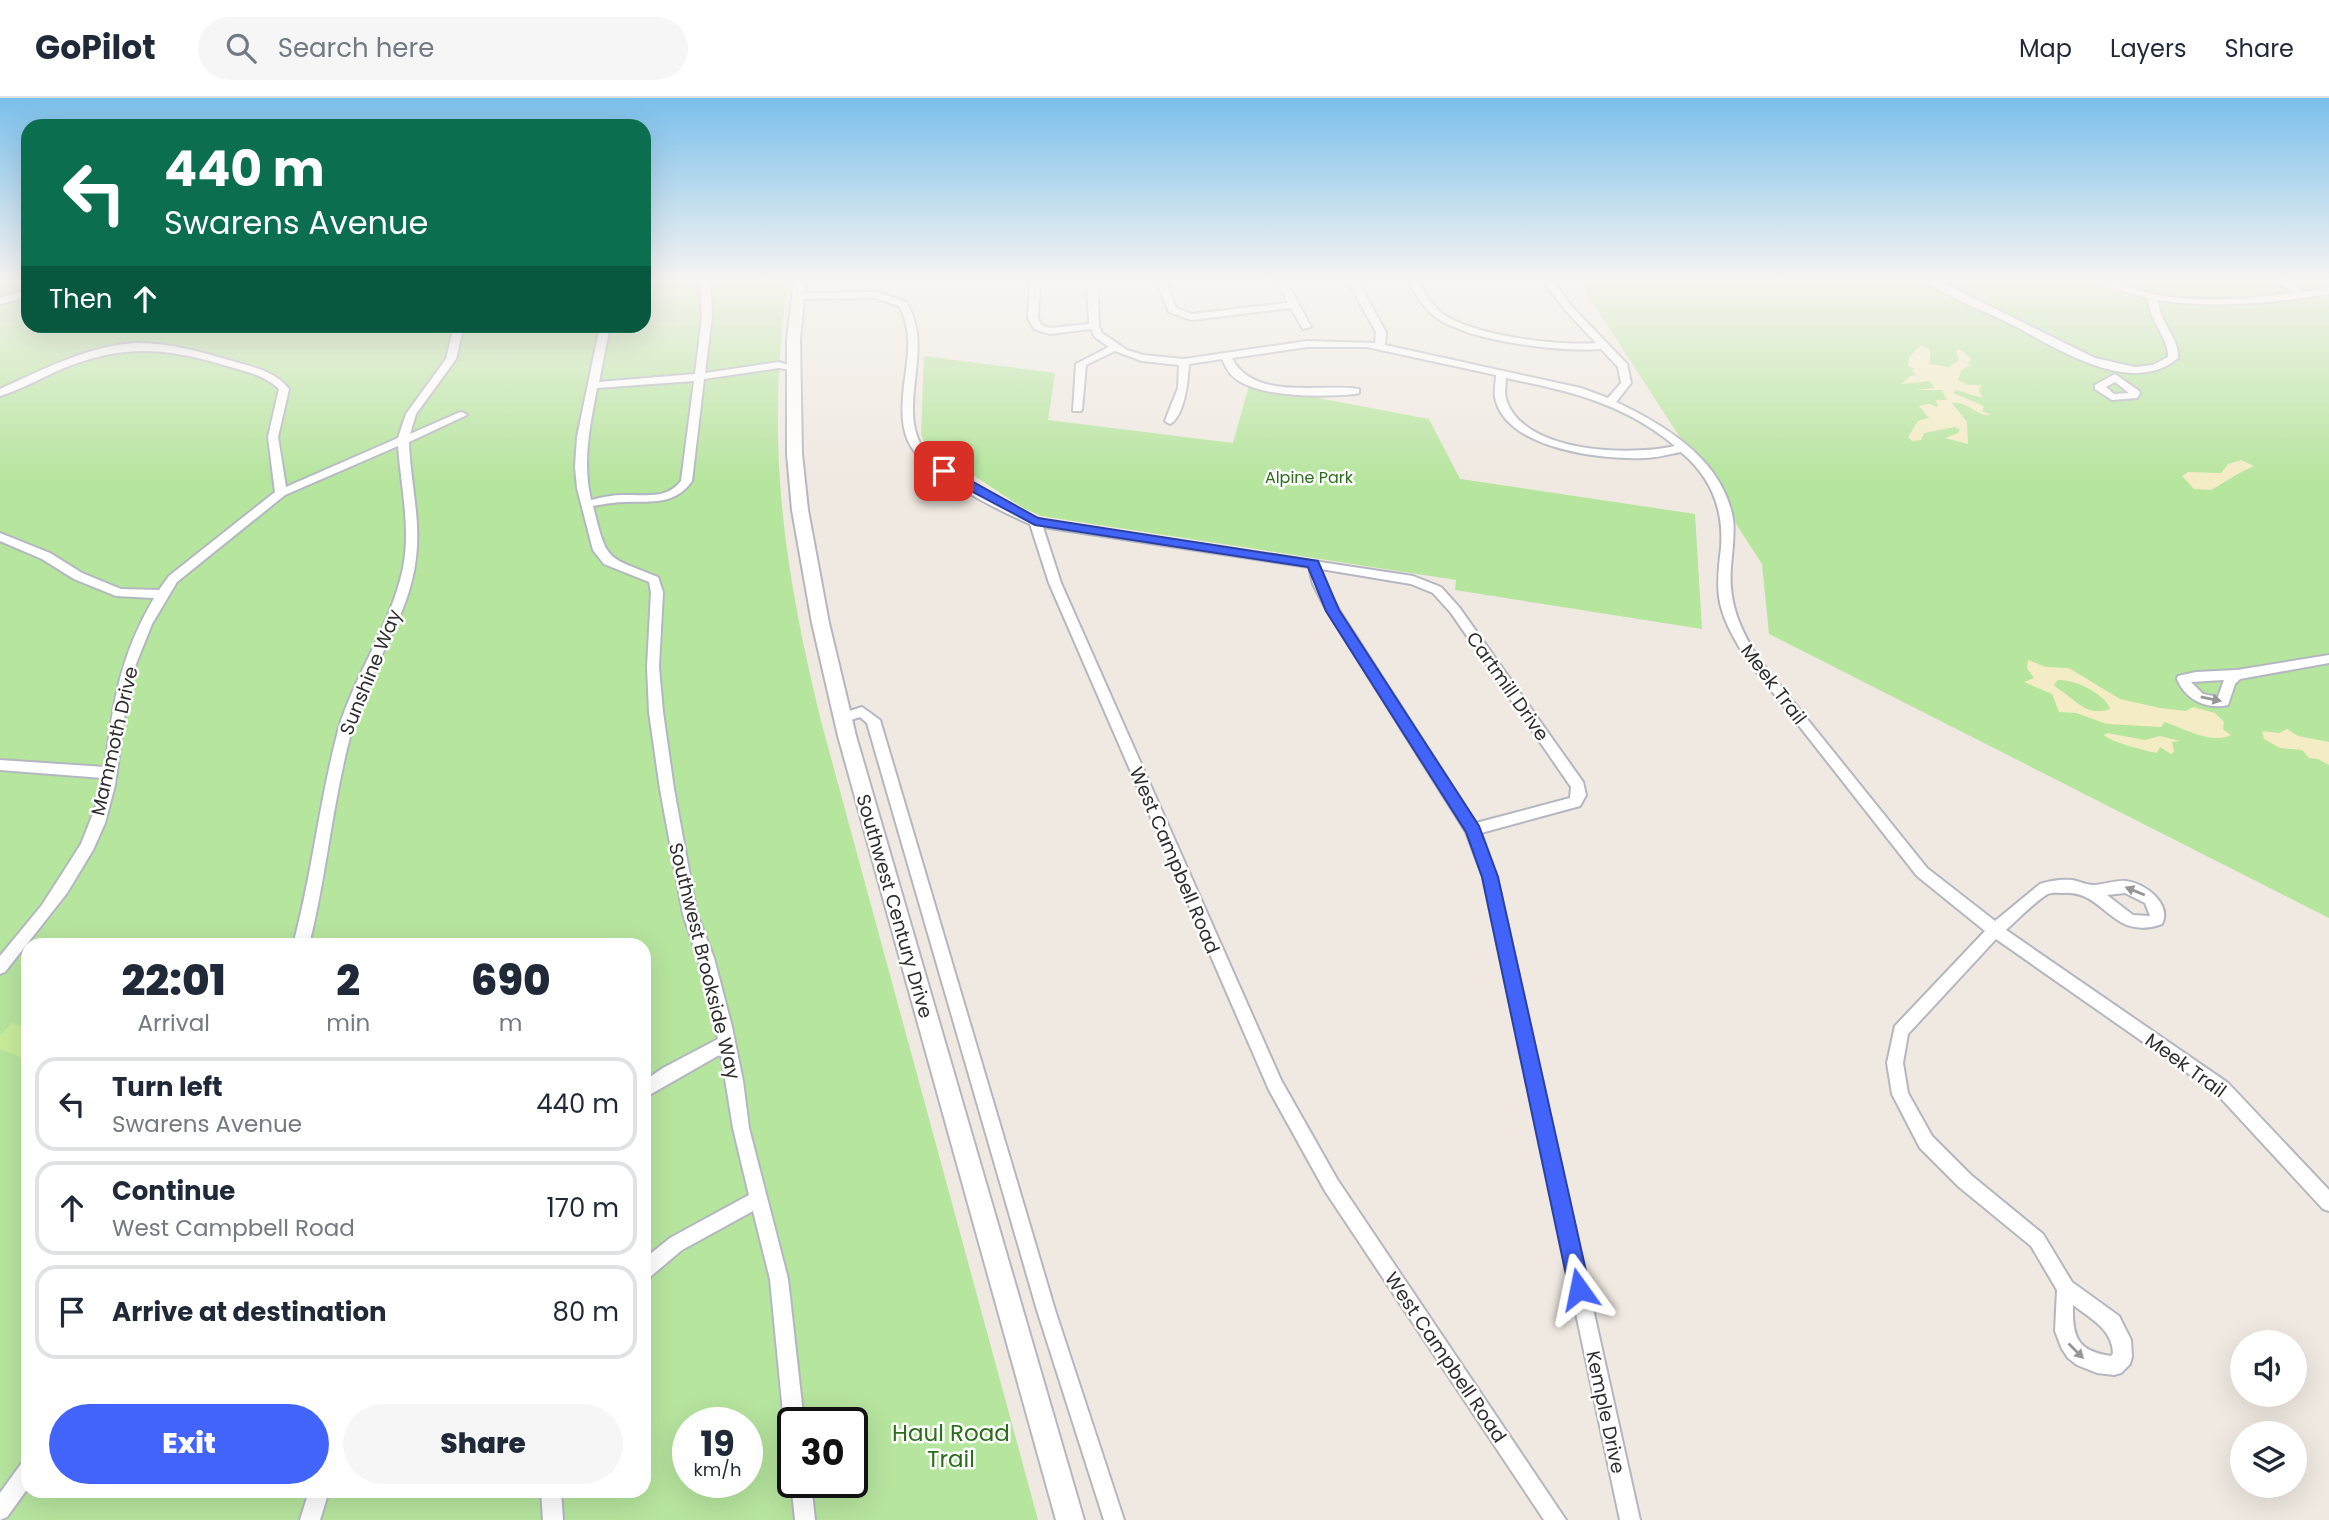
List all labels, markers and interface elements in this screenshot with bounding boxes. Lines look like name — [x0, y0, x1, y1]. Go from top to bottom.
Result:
search box — [198, 17, 688, 80]
text: GoPilot — [35, 24, 156, 71]
icon: search — [222, 29, 260, 67]
text: Search here — [278, 30, 434, 66]
text: Map — [2019, 32, 2072, 65]
text: Layers — [2110, 32, 2186, 65]
text: Share — [2224, 32, 2294, 65]
text: 440 m — [164, 135, 325, 203]
icon: left — [49, 147, 140, 238]
text: Swarens Avenue — [164, 200, 428, 245]
icon: ahead — [126, 280, 164, 318]
text: Then — [49, 281, 112, 317]
pin — [914, 441, 974, 501]
icon: arrive — [925, 452, 963, 490]
park label: Alpine Park — [1265, 466, 1354, 489]
street label: Sunshine Way — [333, 605, 408, 739]
street label: Cartmill Drive — [1460, 626, 1555, 746]
street label: Meek Trail — [1734, 639, 1813, 730]
street label: Mammoth Drive — [84, 664, 145, 818]
one-way arrow — [2200, 694, 2222, 705]
street label: West Campbell Road — [1123, 763, 1226, 958]
street label: Southwest Century Drive — [850, 791, 939, 1021]
street label: Southwest Brookside Way — [662, 840, 747, 1083]
one-way arrow — [2124, 886, 2145, 897]
text: 22:01 — [121, 951, 226, 1010]
text: 2 — [336, 951, 360, 1010]
text: 690 — [471, 951, 551, 1010]
text: Arrival — [137, 1007, 210, 1039]
text: min — [326, 1007, 370, 1039]
text: m — [499, 1007, 522, 1039]
street label: Meek Trail — [2140, 1027, 2232, 1104]
text: Turn left — [112, 1069, 223, 1105]
icon: left — [53, 1085, 91, 1123]
text: 440 m — [536, 1086, 619, 1122]
text: Swarens Avenue — [112, 1108, 302, 1140]
text: Continue — [112, 1173, 235, 1209]
icon: ahead — [53, 1189, 91, 1227]
text: 170 m — [546, 1190, 619, 1226]
text: West Campbell Road — [112, 1212, 355, 1244]
position arrow — [1542, 1252, 1616, 1326]
street label: West Campbell Road — [1378, 1267, 1513, 1448]
icon: arrive — [53, 1293, 91, 1331]
text: Arrive at destination — [112, 1294, 387, 1330]
text: 80 m — [553, 1294, 619, 1330]
map controls — [2230, 1330, 2307, 1498]
button: sound — [2230, 1330, 2307, 1407]
one-way arrow — [2068, 1342, 2085, 1359]
street label: Kemple Drive — [1579, 1348, 1632, 1476]
button: Exit — [49, 1404, 329, 1484]
button: Share — [343, 1404, 623, 1484]
speed limit sign: 30 — [777, 1407, 868, 1498]
park label: Haul Road Trail — [892, 1417, 1010, 1475]
text: 19 — [700, 1419, 735, 1468]
button: layers — [2230, 1421, 2307, 1498]
text: km/h — [694, 1457, 741, 1482]

